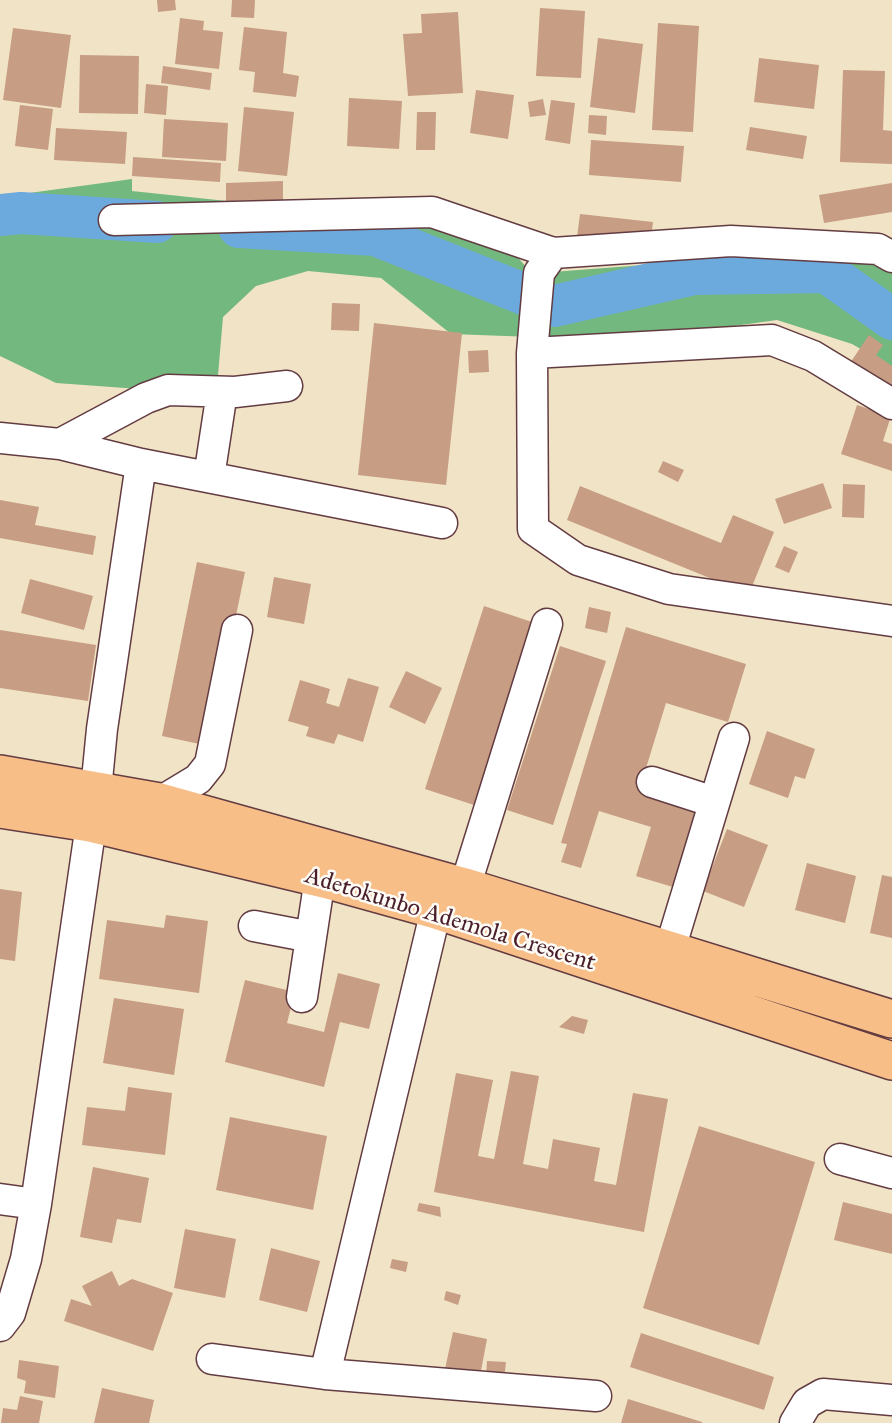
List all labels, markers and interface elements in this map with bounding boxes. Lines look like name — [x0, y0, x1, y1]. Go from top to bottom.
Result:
street label: Adetokunbo Ademola Crescent — [301, 862, 599, 978]

